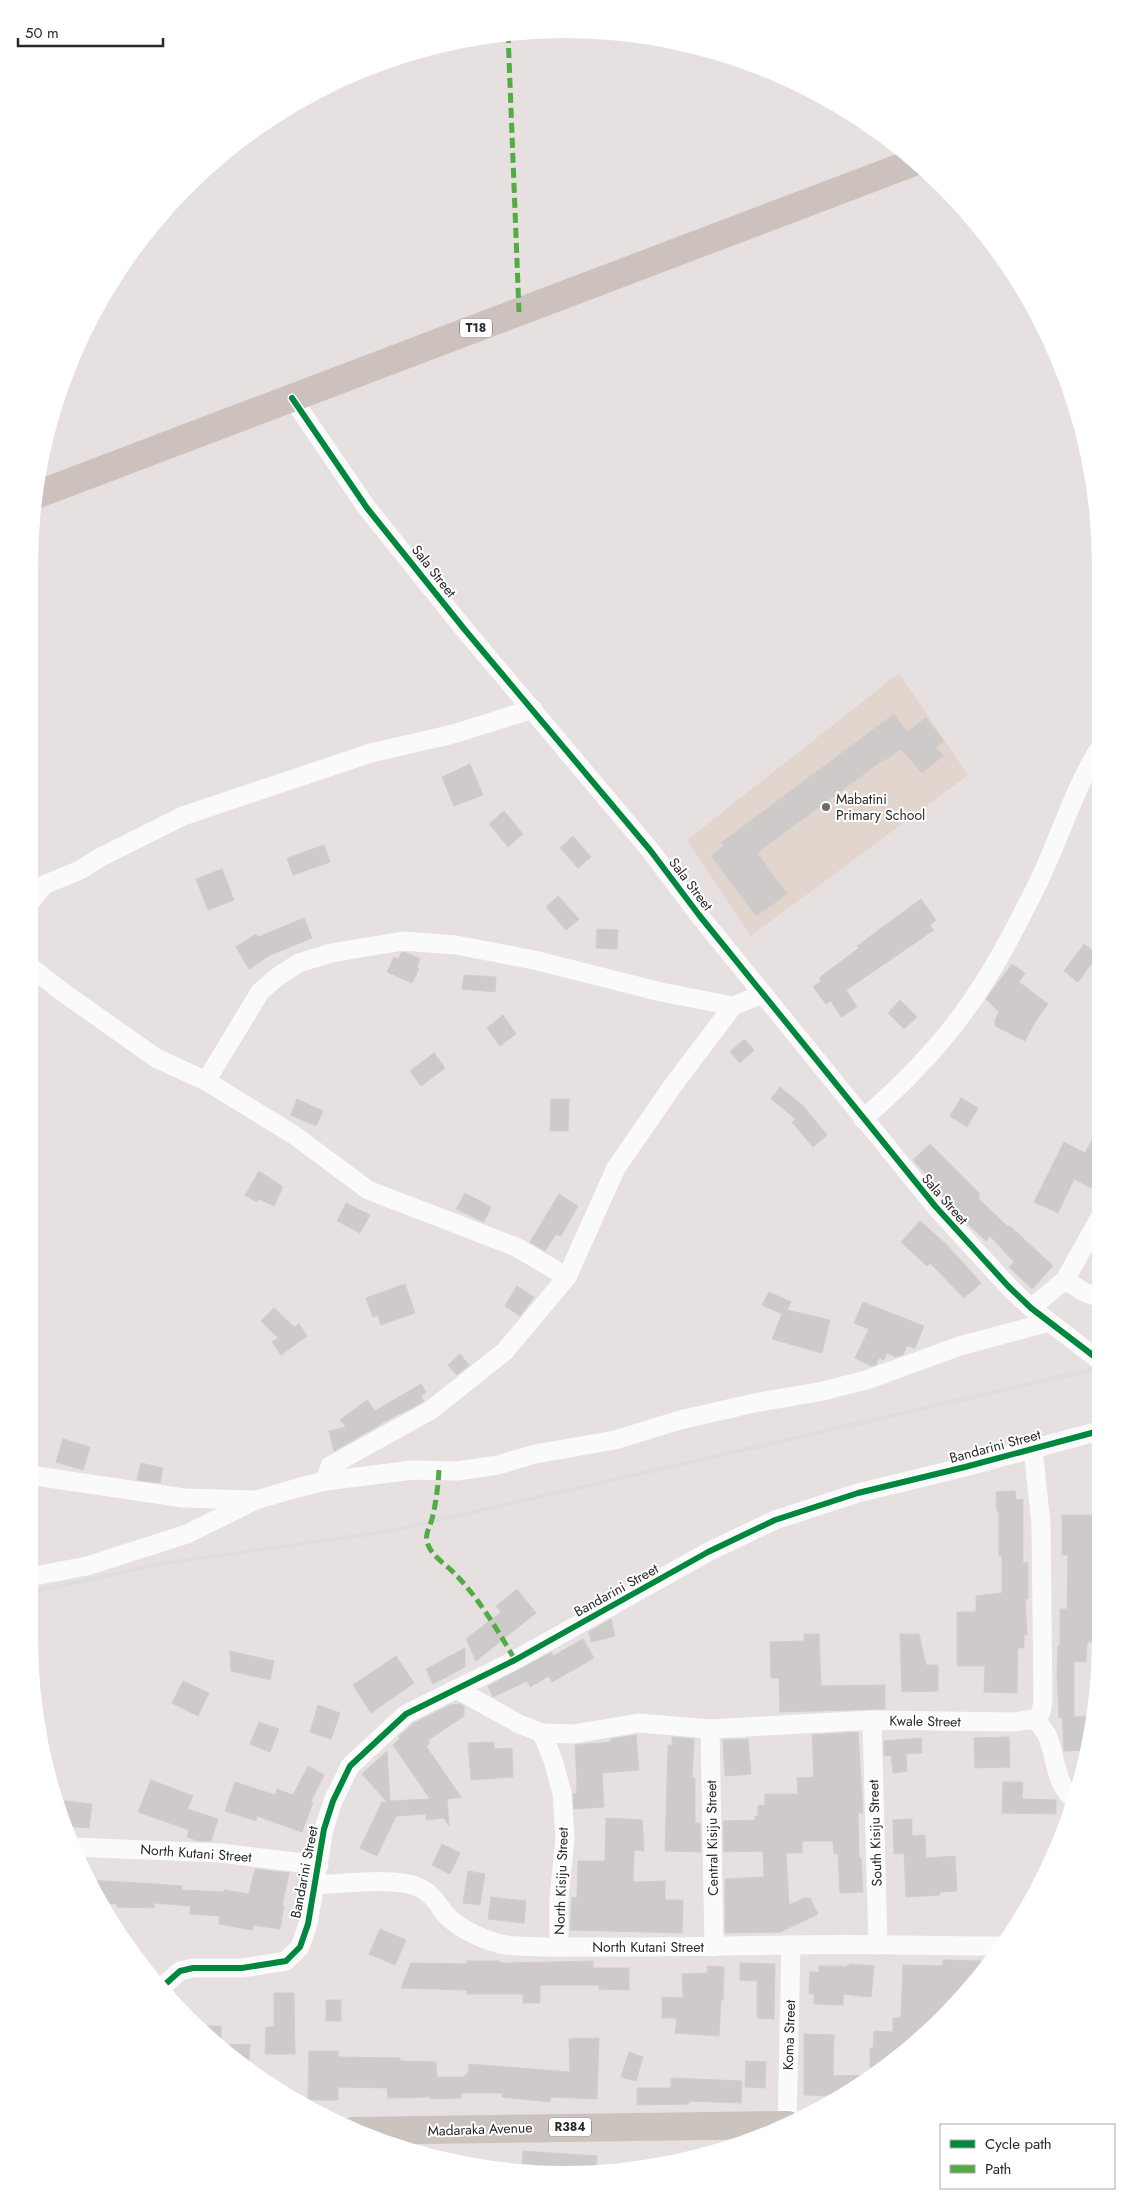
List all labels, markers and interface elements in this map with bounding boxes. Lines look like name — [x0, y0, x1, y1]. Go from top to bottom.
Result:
scale bar — [18, 15, 162, 47]
text: 50 m — [25, 22, 59, 44]
road number: T18 — [460, 318, 492, 338]
street label: Sala Street — [407, 540, 461, 602]
place label: Mabatini Primary School — [836, 789, 925, 825]
marker: Mabatini Primary School — [820, 801, 832, 813]
street label: Sala Street — [664, 853, 718, 915]
street label: Sala Street — [917, 1169, 973, 1229]
street label: Bandarini Street — [947, 1424, 1043, 1468]
street label: Bandarini Street — [570, 1558, 662, 1621]
street label: Kwale Street — [889, 1710, 962, 1732]
street label: Central Kisiju Street — [701, 1779, 723, 1896]
street label: South Kisiju Street — [863, 1779, 887, 1887]
street label: Bandarini Street — [285, 1824, 323, 1920]
street label: North Kisiju Street — [549, 1826, 573, 1935]
street label: North Kutani Street — [140, 1839, 253, 1867]
street label: North Kutani Street — [592, 1937, 705, 1957]
street label: Koma Street — [778, 1999, 800, 2071]
street label: Madaraka Avenue — [427, 2117, 533, 2141]
road number: R384 — [549, 2118, 591, 2136]
legend — [940, 2124, 1115, 2189]
text: Cycle path — [985, 2133, 1052, 2155]
text: Path — [985, 2158, 1011, 2180]

